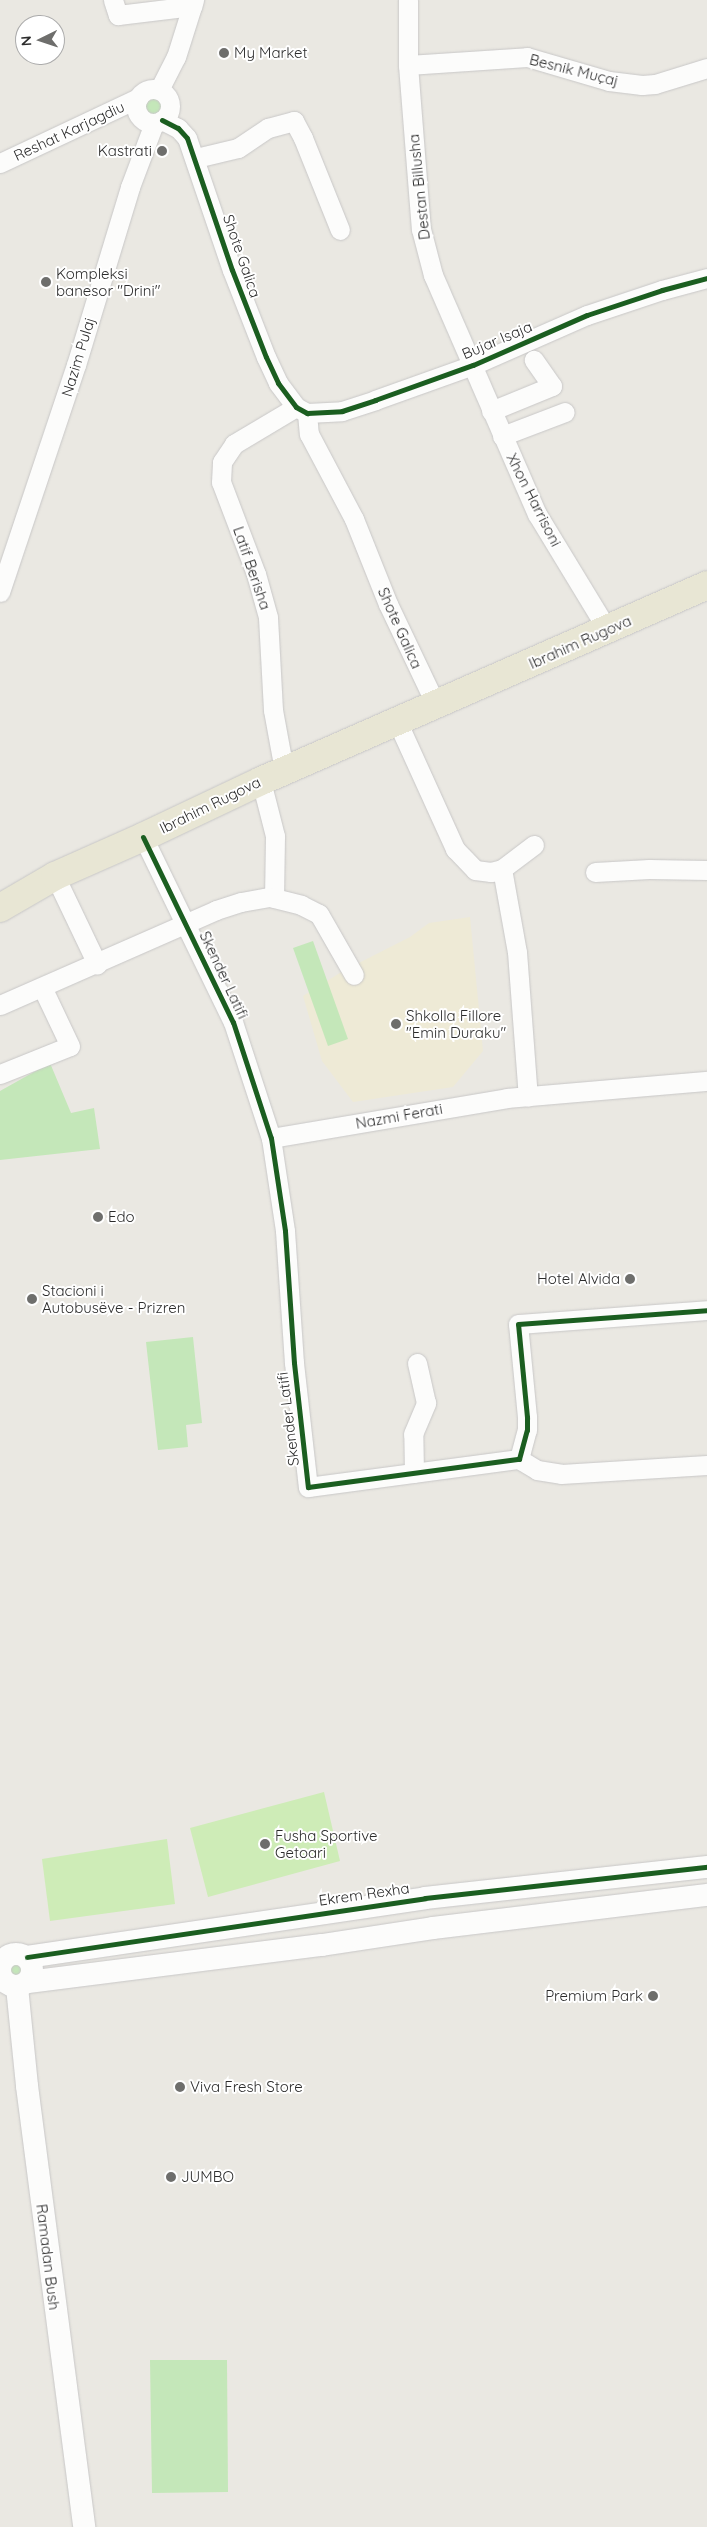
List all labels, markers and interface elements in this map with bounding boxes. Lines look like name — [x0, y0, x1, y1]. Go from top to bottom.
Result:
north arrow — [15, 15, 65, 65]
text: N — [17, 35, 35, 47]
place label: My Market — [234, 44, 308, 62]
marker: My Market — [218, 47, 230, 59]
street label: Besnik Muçaj — [528, 50, 620, 90]
street label: Reshat Karjagdiu — [11, 97, 127, 165]
street label: Destan Billusha — [404, 133, 434, 241]
place label: Kastrati — [98, 142, 152, 160]
marker: Kastrati — [156, 145, 168, 157]
street label: Shote Galica — [219, 212, 265, 300]
place label: Kompleksi banesor "Drini" — [56, 264, 160, 299]
marker: Kompleksi banesor "Drini" — [40, 276, 52, 288]
street label: Nazim Pulaj — [57, 315, 99, 399]
street label: Bujar Isaja — [459, 317, 535, 363]
street label: Xhon Harrisoni — [503, 450, 565, 550]
street label: Latif Berisha — [229, 524, 275, 612]
street label: Shote Galica — [374, 585, 426, 671]
street label: Ibrahim Rugova — [526, 611, 634, 673]
street label: Ibrahim Rugova — [156, 773, 264, 837]
street label: Skender Latifi — [196, 928, 252, 1022]
place label: Shkolla Fillore "Emin Duraku" — [406, 1006, 506, 1041]
marker: Shkolla Fillore "Emin Duraku" — [390, 1018, 402, 1030]
street label: Nazmi Ferati — [354, 1100, 444, 1132]
place label: Edo — [108, 1208, 135, 1226]
marker: Edo — [92, 1211, 104, 1223]
place label: Hotel Alvida — [537, 1270, 620, 1288]
marker: Hotel Alvida — [624, 1273, 636, 1285]
place label: Stacioni i Autobusëve - Prizren — [42, 1281, 185, 1316]
marker: Stacioni i Autobusëve - Prizren — [26, 1293, 38, 1305]
street label: Skender Latifi — [273, 1371, 303, 1467]
place label: Fusha Sportive Getoari — [275, 1826, 378, 1861]
marker: Fusha Sportive Getoari — [259, 1838, 271, 1850]
street label: Ekrem Rexha — [317, 1879, 411, 1909]
place label: Premium Park — [545, 1987, 643, 2005]
marker: Premium Park — [647, 1990, 659, 2002]
place label: Viva Fresh Store — [190, 2078, 303, 2096]
marker: Viva Fresh Store — [174, 2081, 186, 2093]
place label: JUMBO — [181, 2168, 234, 2186]
marker: JUMBO — [165, 2171, 177, 2183]
street label: Ramadan Bush — [33, 2203, 63, 2311]

